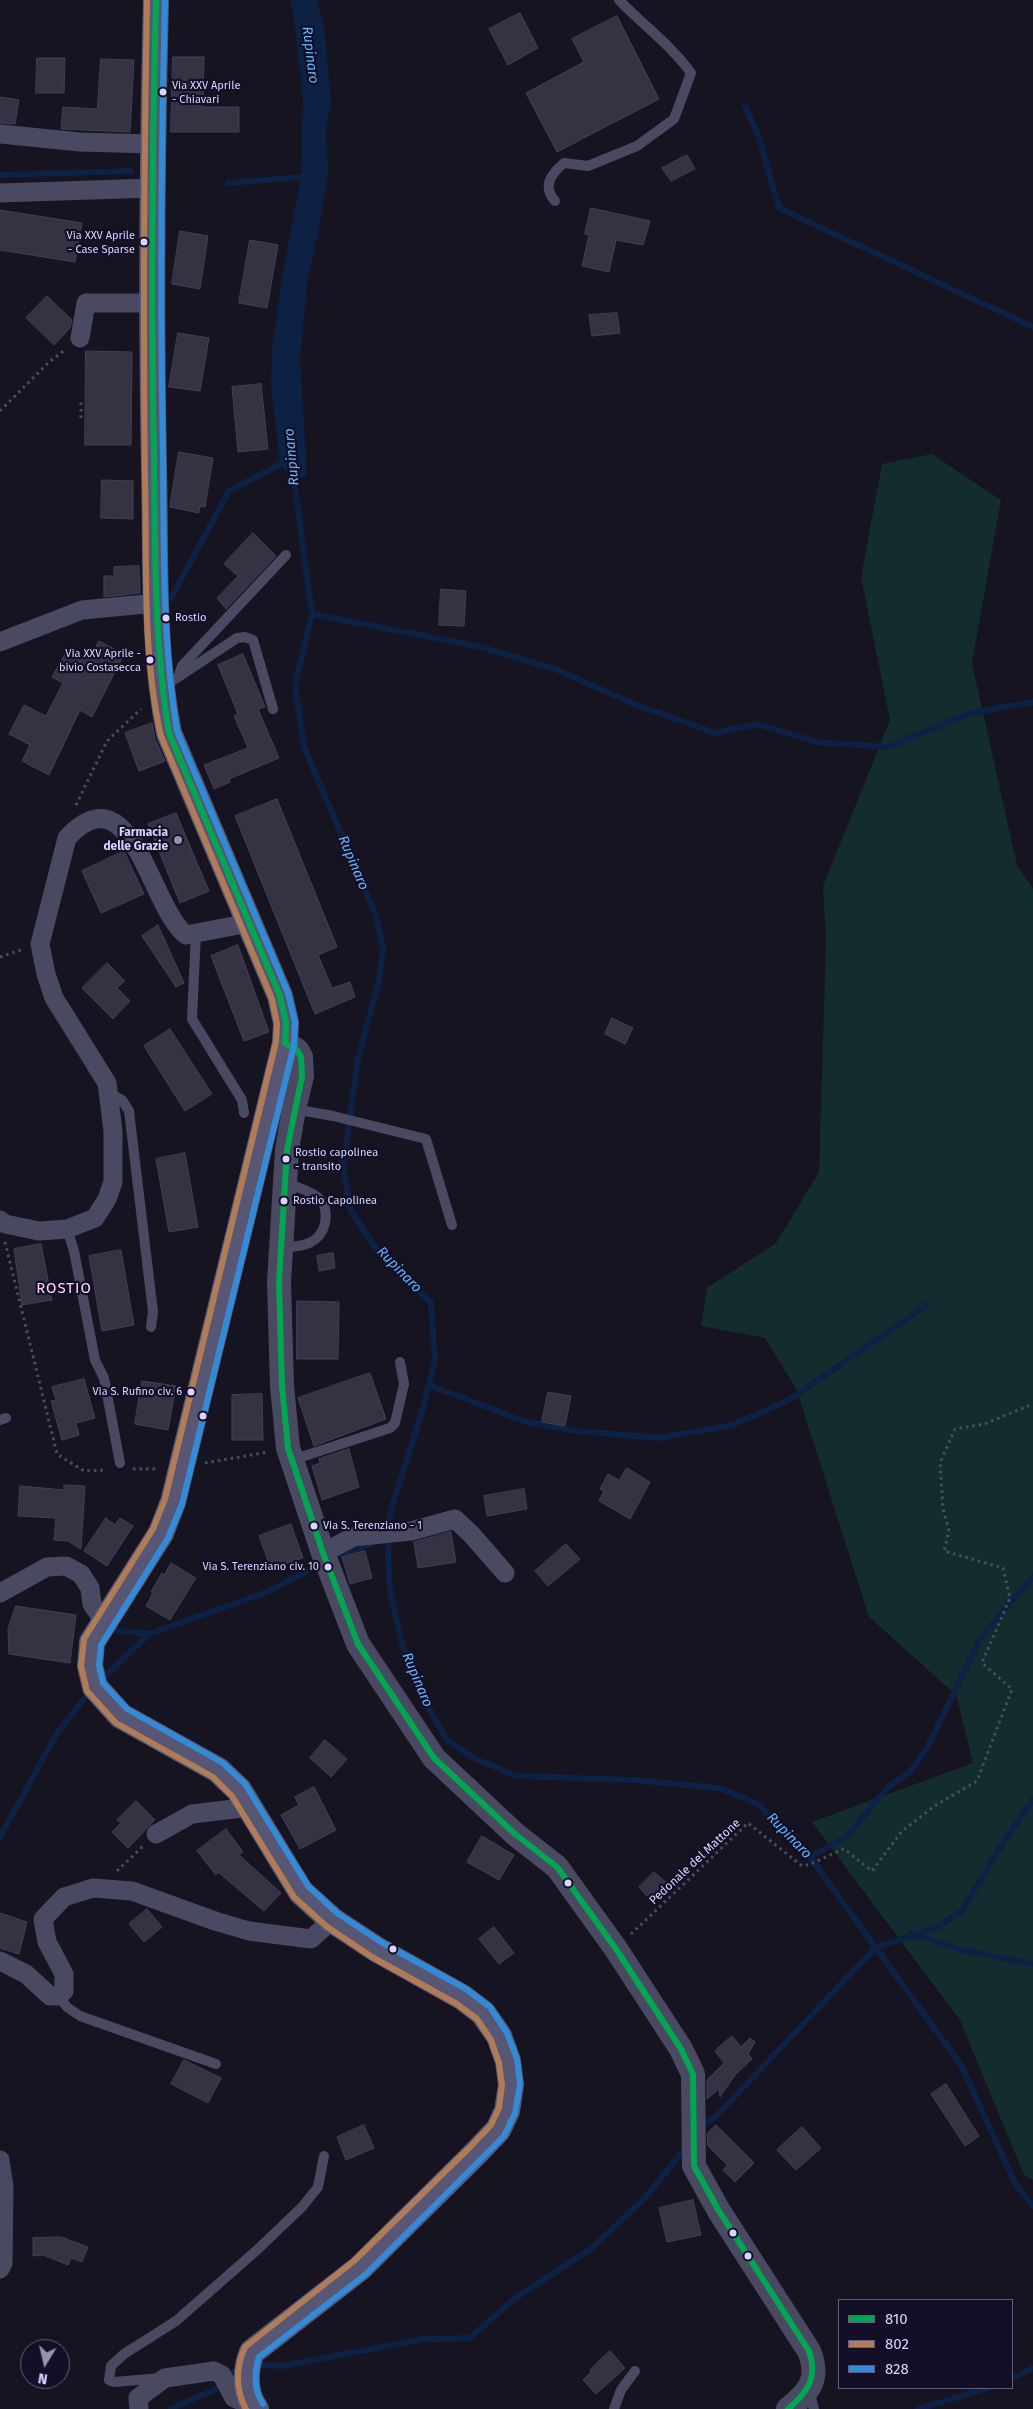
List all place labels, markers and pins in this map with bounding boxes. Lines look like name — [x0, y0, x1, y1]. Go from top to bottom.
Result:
place label: Via XXV Aprile - Chiavari — [172, 79, 240, 105]
marker: Via XXV Aprile - Chiavari — [158, 87, 168, 97]
place label: Via XXV Aprile - Case Sparse — [67, 229, 135, 255]
marker: Via XXV Aprile - Case Sparse — [139, 237, 149, 247]
place label: Rostio — [175, 611, 207, 625]
marker: Rostio — [161, 613, 171, 623]
place label: Via XXV Aprile - bivio Costasecca — [59, 647, 141, 673]
marker: Via XXV Aprile - bivio Costasecca — [145, 655, 155, 665]
place label: Farmacia delle Grazie — [103, 826, 168, 854]
marker: Farmacia delle Grazie — [172, 834, 184, 846]
place label: Rostio capolinea - transito — [295, 1146, 378, 1172]
marker: Rostio capolinea - transito — [281, 1154, 291, 1164]
place label: Rostio Capolinea — [293, 1194, 377, 1208]
marker: Rostio Capolinea — [279, 1196, 289, 1206]
place label: Via S. Rufino civ. 6 — [92, 1385, 182, 1399]
marker: Via S. Rufino civ. 6 — [186, 1387, 196, 1397]
unlabelled marker — [198, 1411, 208, 1421]
place label: Via S. Terenziano - 1 — [323, 1519, 422, 1533]
marker: Via S. Terenziano - 1 — [309, 1521, 319, 1531]
place label: Via S. Terenziano civ. 10 — [202, 1560, 319, 1574]
marker: Via S. Terenziano civ. 10 — [323, 1562, 333, 1572]
unlabelled marker — [563, 1878, 573, 1888]
unlabelled marker — [388, 1944, 398, 1954]
unlabelled marker — [728, 2228, 738, 2238]
unlabelled marker — [743, 2251, 753, 2261]

